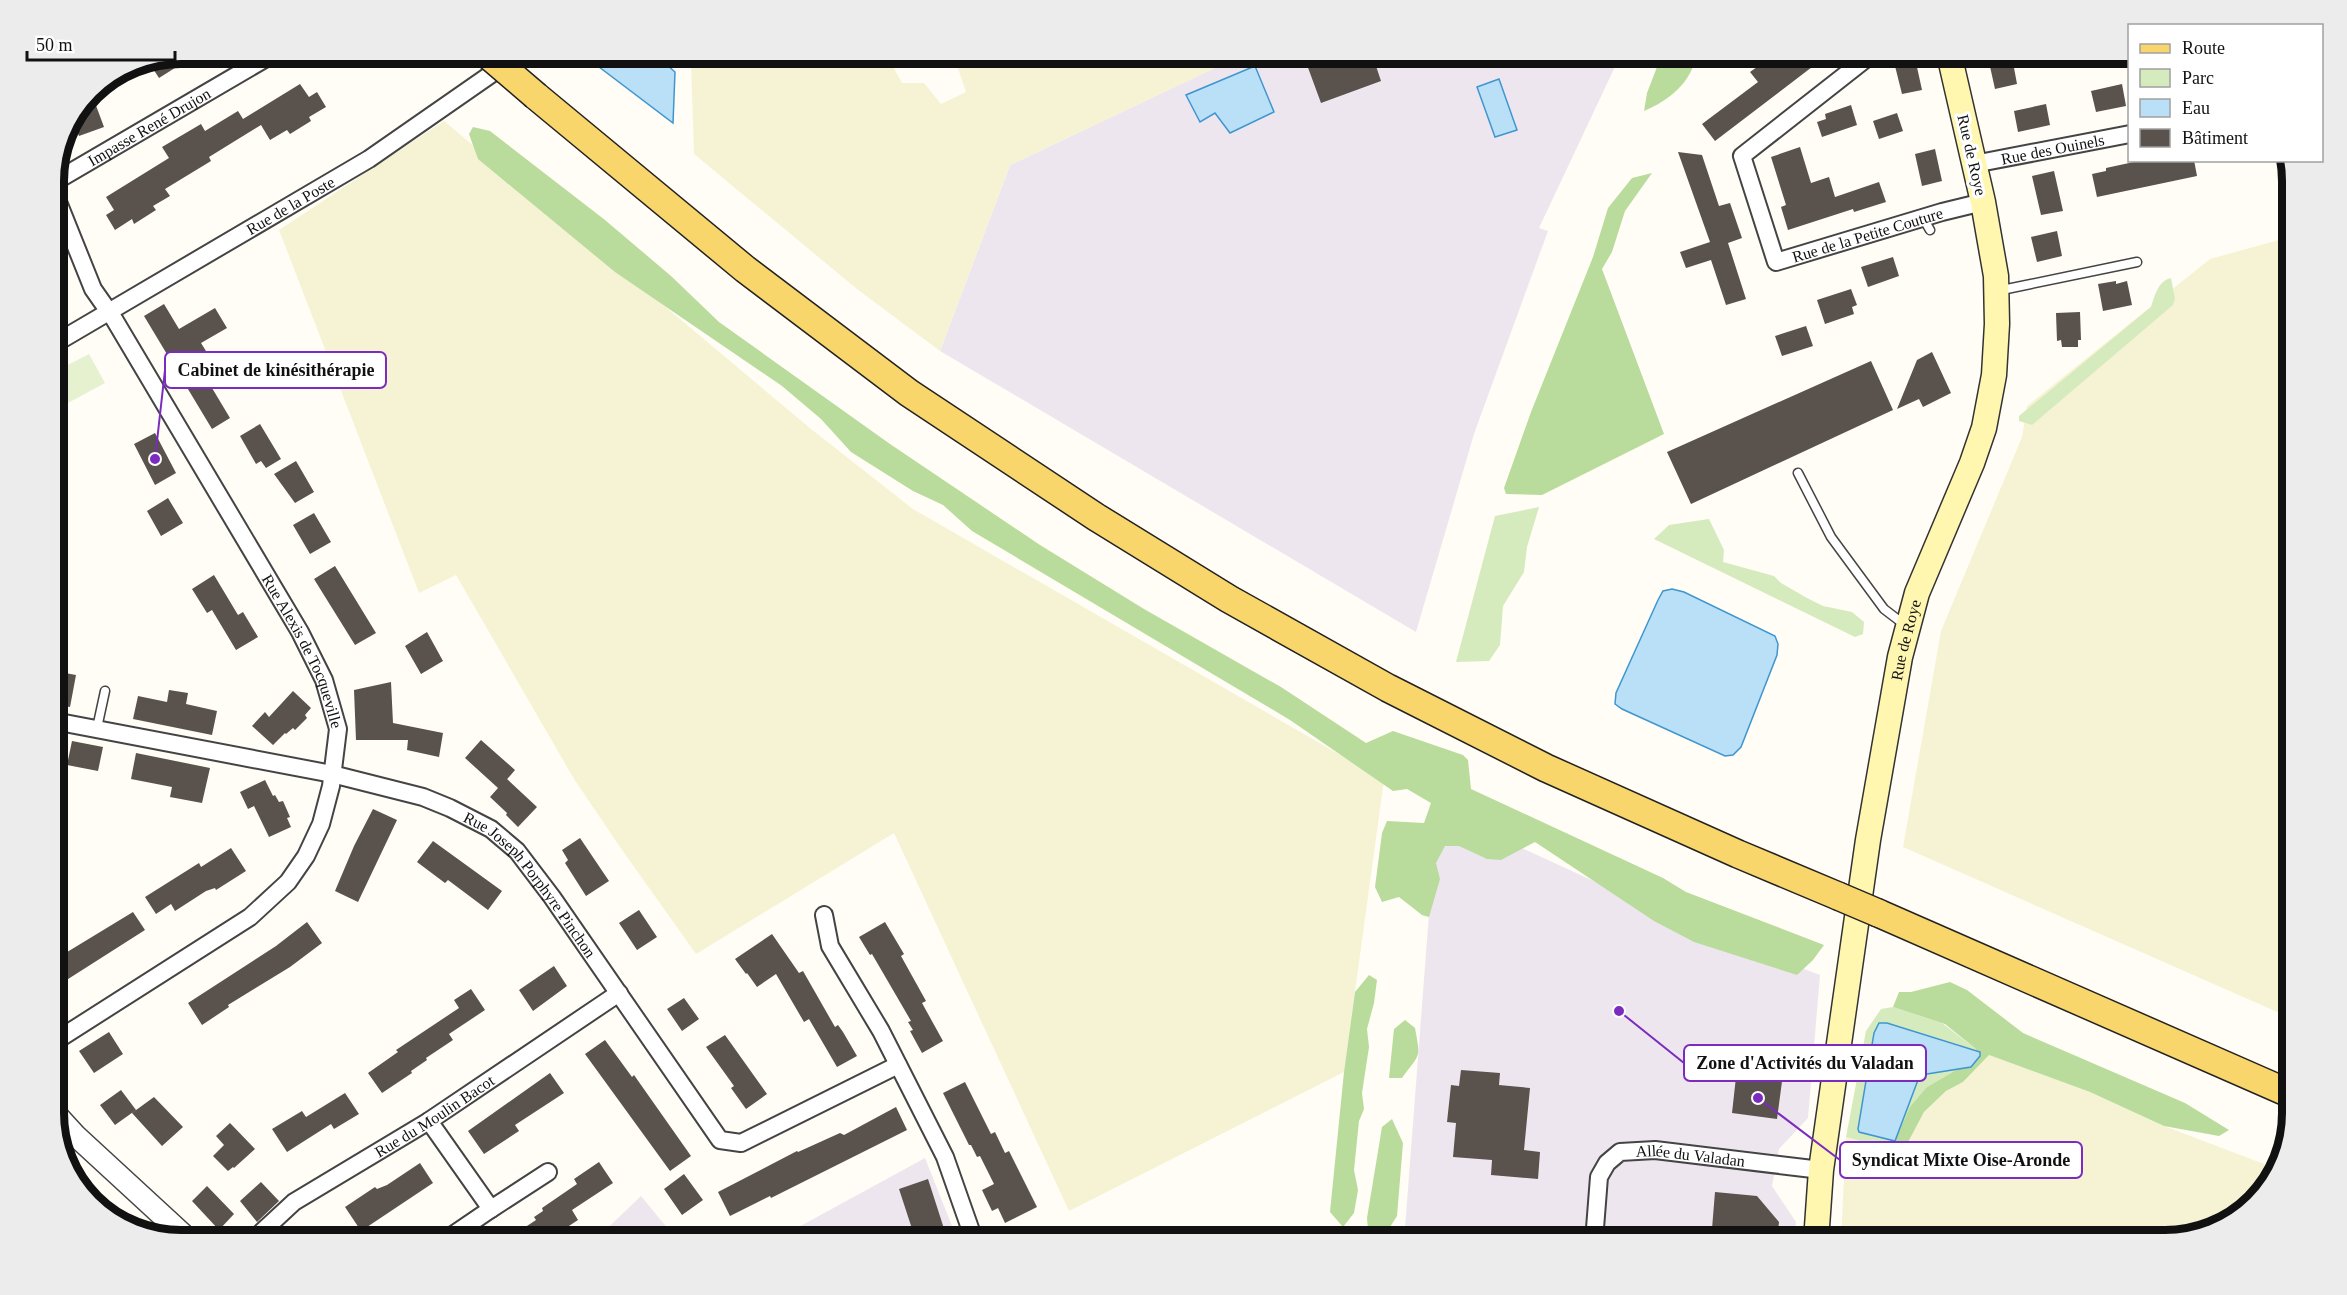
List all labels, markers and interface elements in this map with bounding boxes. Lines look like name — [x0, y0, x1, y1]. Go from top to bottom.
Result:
scale bar — [27, 24, 176, 62]
legend — [2128, 24, 2323, 162]
text: 50 m — [36, 35, 73, 55]
text: Route — [2182, 38, 2225, 58]
text: Parc — [2182, 68, 2214, 88]
street label: Impasse René Drujon — [85, 84, 213, 169]
text: Eau — [2182, 98, 2210, 118]
street label: Rue de Roye — [1953, 113, 1990, 197]
text: Bâtiment — [2182, 128, 2248, 148]
street label: Rue des Ouinels — [1999, 131, 2106, 167]
street label: Rue de la Poste — [243, 173, 337, 238]
street label: Rue de la Petite Couture — [1790, 204, 1945, 265]
callout: Cabinet de kinésithérapie — [165, 352, 386, 388]
text: Cabinet de kinésithérapie — [177, 360, 375, 380]
street label: Rue Alexis de Tocqueville — [259, 571, 346, 730]
street label: Rue de Roye — [1888, 598, 1923, 682]
street label: Rue Joseph Porphyre Pinchon — [461, 808, 600, 960]
callout: Zone d'Activités du Valadan — [1684, 1045, 1926, 1081]
text: Zone d'Activités du Valadan — [1696, 1053, 1914, 1073]
street label: Rue du Moulin Bacot — [372, 1071, 498, 1160]
street label: Allée du Valadan — [1635, 1141, 1746, 1169]
callout: Syndicat Mixte Oise-Aronde — [1840, 1142, 2082, 1178]
text: Syndicat Mixte Oise-Aronde — [1852, 1150, 2070, 1170]

